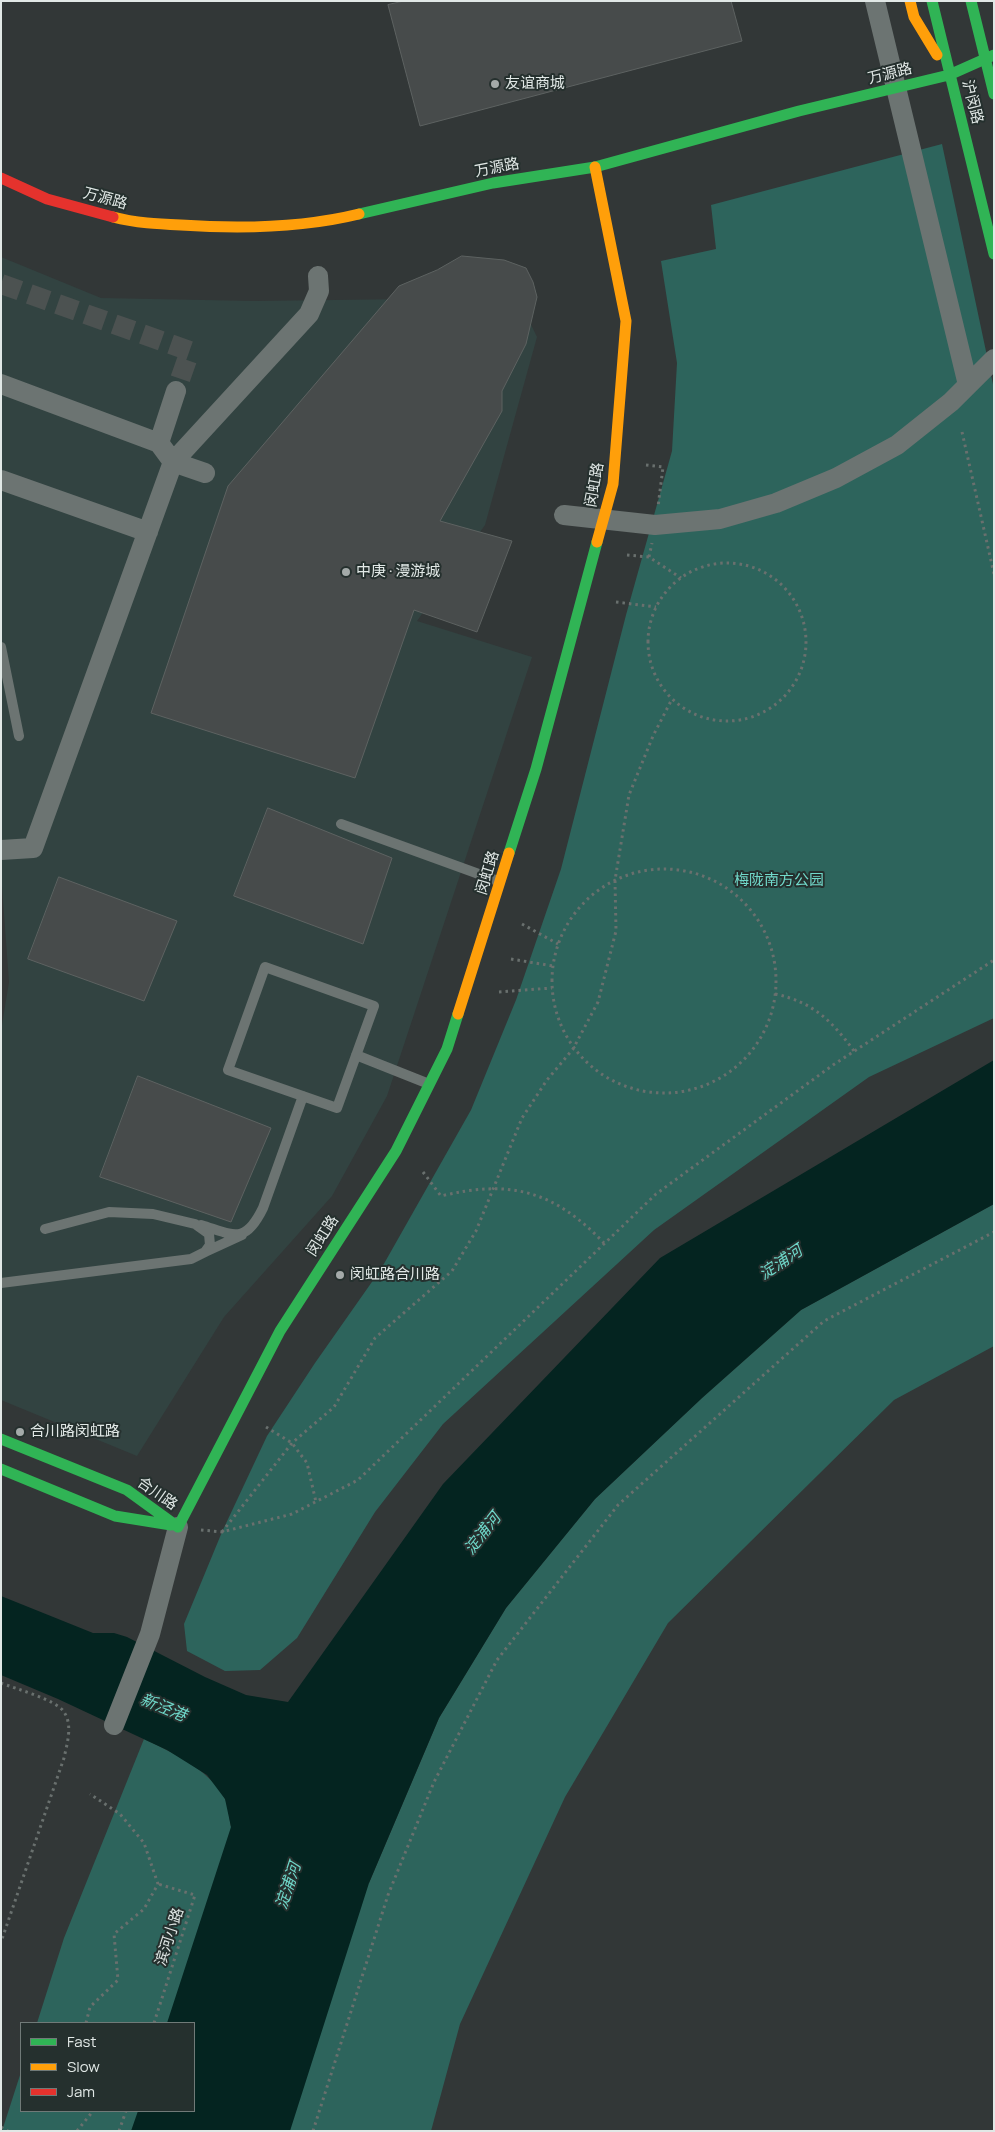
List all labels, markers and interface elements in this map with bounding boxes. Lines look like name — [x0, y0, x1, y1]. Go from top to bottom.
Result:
street label: 万源路 — [866, 60, 914, 88]
place label: 友谊商城 — [505, 75, 565, 93]
marker: 友谊商城 — [489, 78, 501, 90]
street label: 沪闵路 — [958, 78, 986, 126]
street label: 万源路 — [473, 155, 521, 181]
street label: 万源路 — [81, 184, 129, 214]
street label: 闵虹路 — [582, 461, 608, 509]
place label: 中庚 · 漫游城 — [356, 563, 440, 581]
marker: 中庚 · 漫游城 — [340, 566, 352, 578]
street label: 闵虹路 — [473, 849, 503, 897]
park label: 梅陇南方公园 — [734, 872, 824, 890]
street label: 闵虹路 — [303, 1212, 343, 1260]
water label: 淀浦河 — [756, 1242, 806, 1284]
place label: 闵虹路合川路 — [350, 1266, 440, 1284]
marker: 闵虹路合川路 — [334, 1269, 346, 1281]
place label: 合川路闵虹路 — [30, 1423, 120, 1441]
marker: 合川路闵虹路 — [14, 1426, 26, 1438]
street label: 合川路 — [133, 1474, 181, 1514]
water label: 淀浦河 — [461, 1509, 505, 1559]
water label: 新泾港 — [137, 1690, 189, 1726]
water label: 淀浦河 — [272, 1860, 306, 1912]
street label: 滨河小路 — [152, 1906, 188, 1968]
legend — [20, 2022, 195, 2112]
text: Fast — [67, 2031, 96, 2052]
text: Slow — [67, 2056, 100, 2077]
text: Jam — [67, 2081, 95, 2102]

